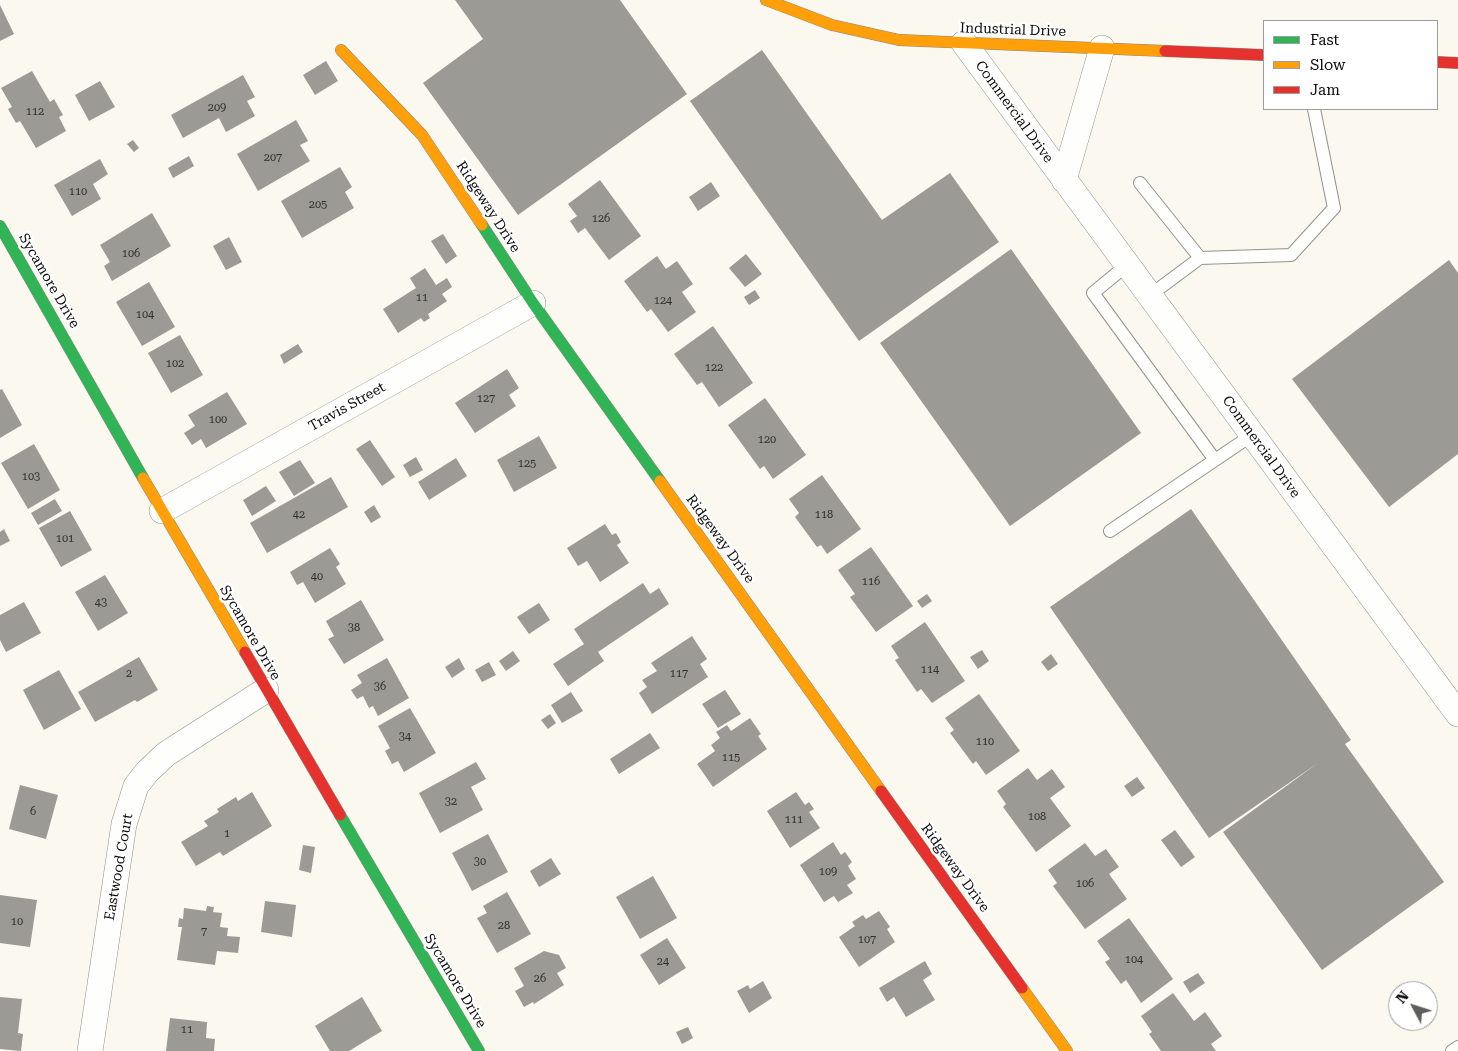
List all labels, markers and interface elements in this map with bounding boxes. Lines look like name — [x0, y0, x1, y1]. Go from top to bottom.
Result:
street label: Industrial Drive — [960, 20, 1066, 40]
legend — [1263, 20, 1438, 110]
text: Fast — [1310, 31, 1339, 49]
text: Slow — [1310, 56, 1345, 74]
street label: Commercial Drive — [971, 58, 1057, 166]
text: Jam — [1310, 81, 1340, 99]
house number: 209 — [208, 101, 226, 115]
house number: 112 — [26, 105, 44, 119]
house number: 207 — [264, 151, 282, 165]
street label: Ridgeway Drive — [452, 158, 524, 256]
house number: 110 — [69, 185, 87, 199]
house number: 205 — [309, 198, 327, 212]
house number: 126 — [592, 212, 610, 226]
street label: Sycamore Drive — [15, 231, 83, 331]
house number: 106 — [122, 247, 140, 261]
house number: 11 — [416, 291, 428, 305]
house number: 124 — [654, 294, 672, 308]
house number: 104 — [136, 308, 154, 322]
house number: 102 — [166, 357, 184, 371]
house number: 122 — [705, 361, 723, 375]
street label: Travis Street — [306, 379, 388, 435]
house number: 127 — [477, 392, 495, 406]
street label: Commercial Drive — [1218, 393, 1304, 501]
house number: 100 — [209, 413, 227, 427]
house number: 120 — [758, 433, 776, 447]
house number: 125 — [518, 457, 536, 471]
house number: 103 — [22, 470, 40, 484]
street label: Ridgeway Drive — [682, 491, 758, 587]
house number: 42 — [293, 508, 305, 522]
house number: 118 — [815, 508, 833, 522]
house number: 101 — [56, 532, 74, 546]
house number: 40 — [311, 570, 323, 584]
house number: 116 — [862, 575, 880, 589]
street label: Sycamore Drive — [216, 583, 284, 683]
house number: 43 — [95, 596, 107, 610]
house number: 38 — [348, 621, 360, 635]
house number: 114 — [921, 663, 939, 677]
house number: 2 — [126, 667, 132, 681]
house number: 117 — [670, 667, 688, 681]
house number: 36 — [374, 680, 386, 694]
house number: 34 — [399, 730, 411, 744]
house number: 110 — [976, 735, 994, 749]
house number: 115 — [722, 751, 740, 765]
house number: 32 — [445, 795, 457, 809]
house number: 6 — [30, 805, 36, 819]
house number: 108 — [1028, 810, 1046, 824]
street label: Eastwood Court — [101, 812, 137, 922]
house number: 111 — [785, 813, 803, 827]
street label: Ridgeway Drive — [917, 820, 993, 916]
house number: 1 — [224, 827, 230, 841]
house number: 30 — [474, 855, 486, 869]
house number: 109 — [819, 865, 837, 879]
house number: 106 — [1076, 877, 1094, 891]
house number: 10 — [11, 915, 23, 929]
house number: 28 — [498, 919, 510, 933]
house number: 7 — [201, 925, 207, 939]
street label: Sycamore Drive — [420, 931, 490, 1031]
house number: 107 — [858, 933, 876, 947]
house number: 104 — [1125, 953, 1143, 967]
house number: 24 — [657, 955, 669, 969]
house number: 26 — [534, 972, 546, 986]
north arrow — [1388, 981, 1438, 1031]
text: N — [1393, 988, 1412, 1006]
house number: 11 — [181, 1023, 193, 1037]

